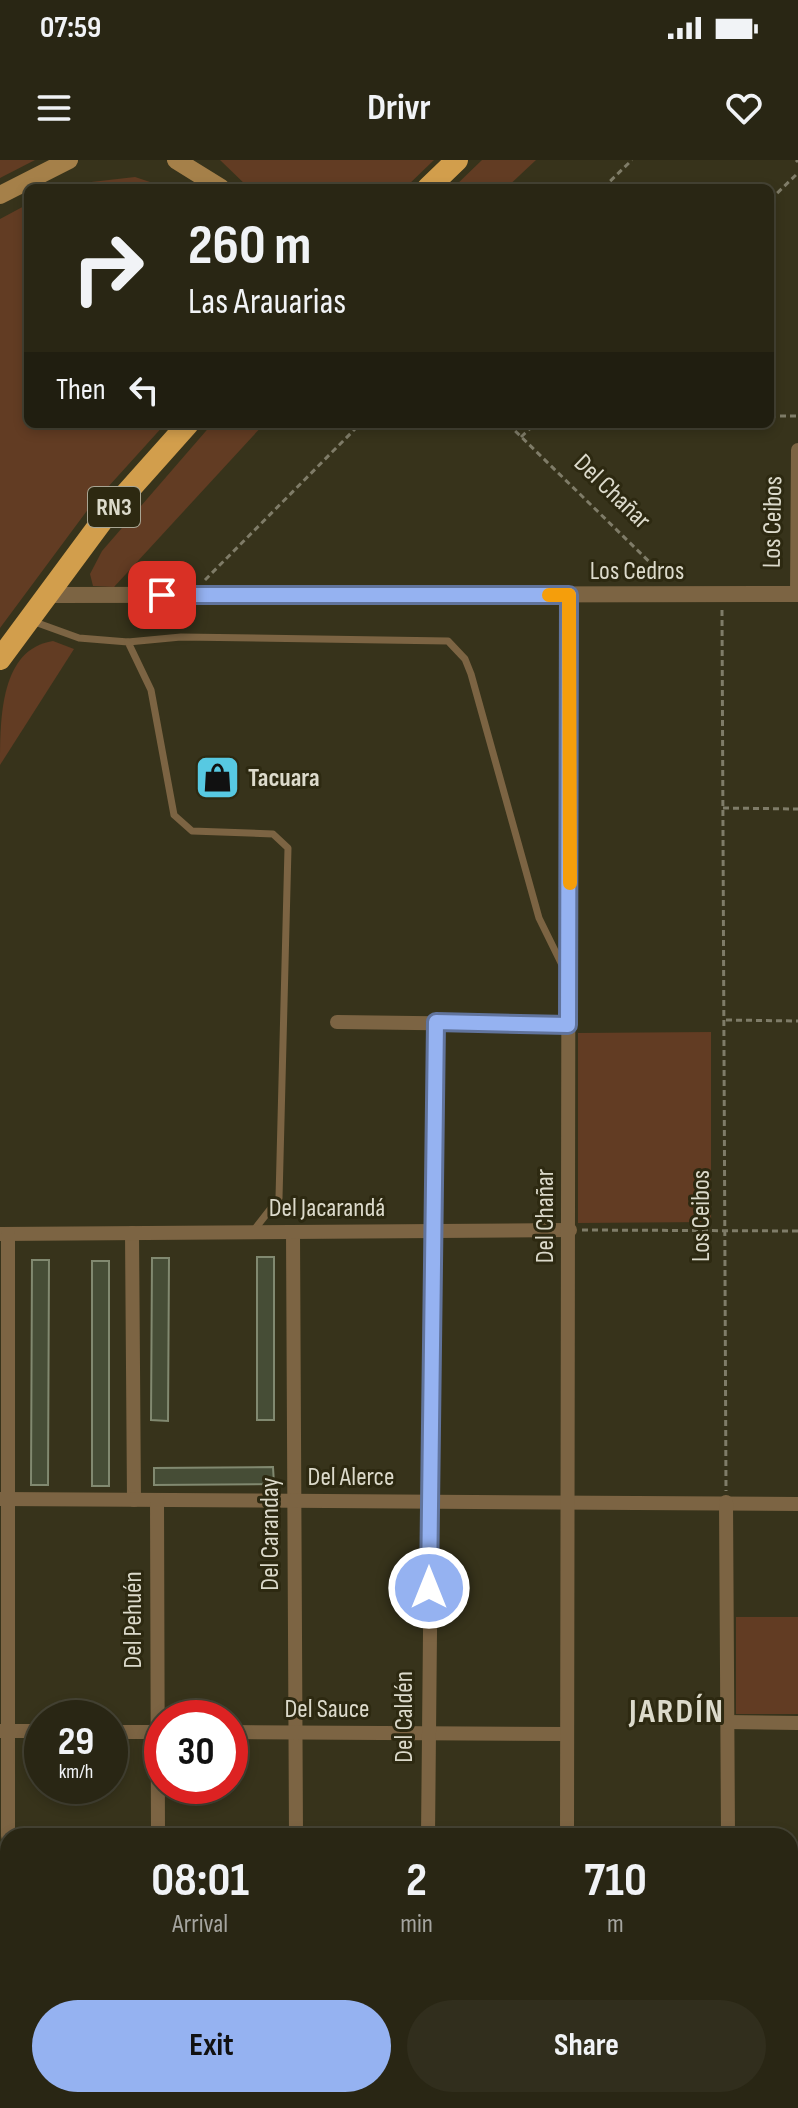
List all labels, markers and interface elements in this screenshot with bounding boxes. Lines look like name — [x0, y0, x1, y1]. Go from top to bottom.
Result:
text: 07:59 — [40, 10, 101, 46]
icon: menu — [32, 86, 76, 130]
icon: heart — [722, 86, 766, 130]
text: Drivr — [367, 87, 431, 130]
text: 260 m — [188, 213, 311, 280]
icon: right — [56, 216, 160, 320]
text: Las Arauarias — [188, 281, 346, 324]
icon: left — [122, 368, 166, 412]
text: Then — [56, 372, 106, 408]
street label: Del Chañar — [567, 448, 657, 536]
street label: Los Ceibos — [757, 476, 789, 568]
road number: RN3 — [88, 487, 140, 527]
street label: Los Cedros — [590, 556, 684, 587]
pin — [128, 561, 196, 629]
icon: arrive — [140, 573, 184, 617]
shop icon: Tacuara — [193, 754, 241, 802]
place label: Tacuara — [248, 763, 320, 794]
street label: Del Chañar — [530, 1168, 561, 1263]
street label: Los Ceibos — [686, 1170, 717, 1262]
street label: Del Jacarandá — [269, 1193, 385, 1224]
street label: Del Alerce — [308, 1462, 394, 1493]
street label: Del Caranday — [255, 1477, 286, 1591]
position arrow — [387, 1546, 471, 1630]
street label: Del Pehuén — [118, 1571, 149, 1669]
street label: Del Caldén — [389, 1671, 420, 1763]
district label: JARDÍN — [628, 1691, 725, 1732]
street label: Del Sauce — [285, 1694, 369, 1725]
speed limit sign: 30 — [144, 1700, 248, 1804]
text: 29 — [58, 1718, 94, 1766]
text: km/h — [59, 1760, 93, 1784]
text: 08:01 — [151, 1852, 249, 1909]
text: 2 — [406, 1852, 427, 1909]
text: 710 — [584, 1852, 647, 1909]
text: Arrival — [172, 1909, 228, 1940]
text: min — [400, 1909, 433, 1940]
text: m — [607, 1909, 624, 1940]
button: Exit — [32, 2000, 391, 2092]
button: Share — [407, 2000, 766, 2092]

